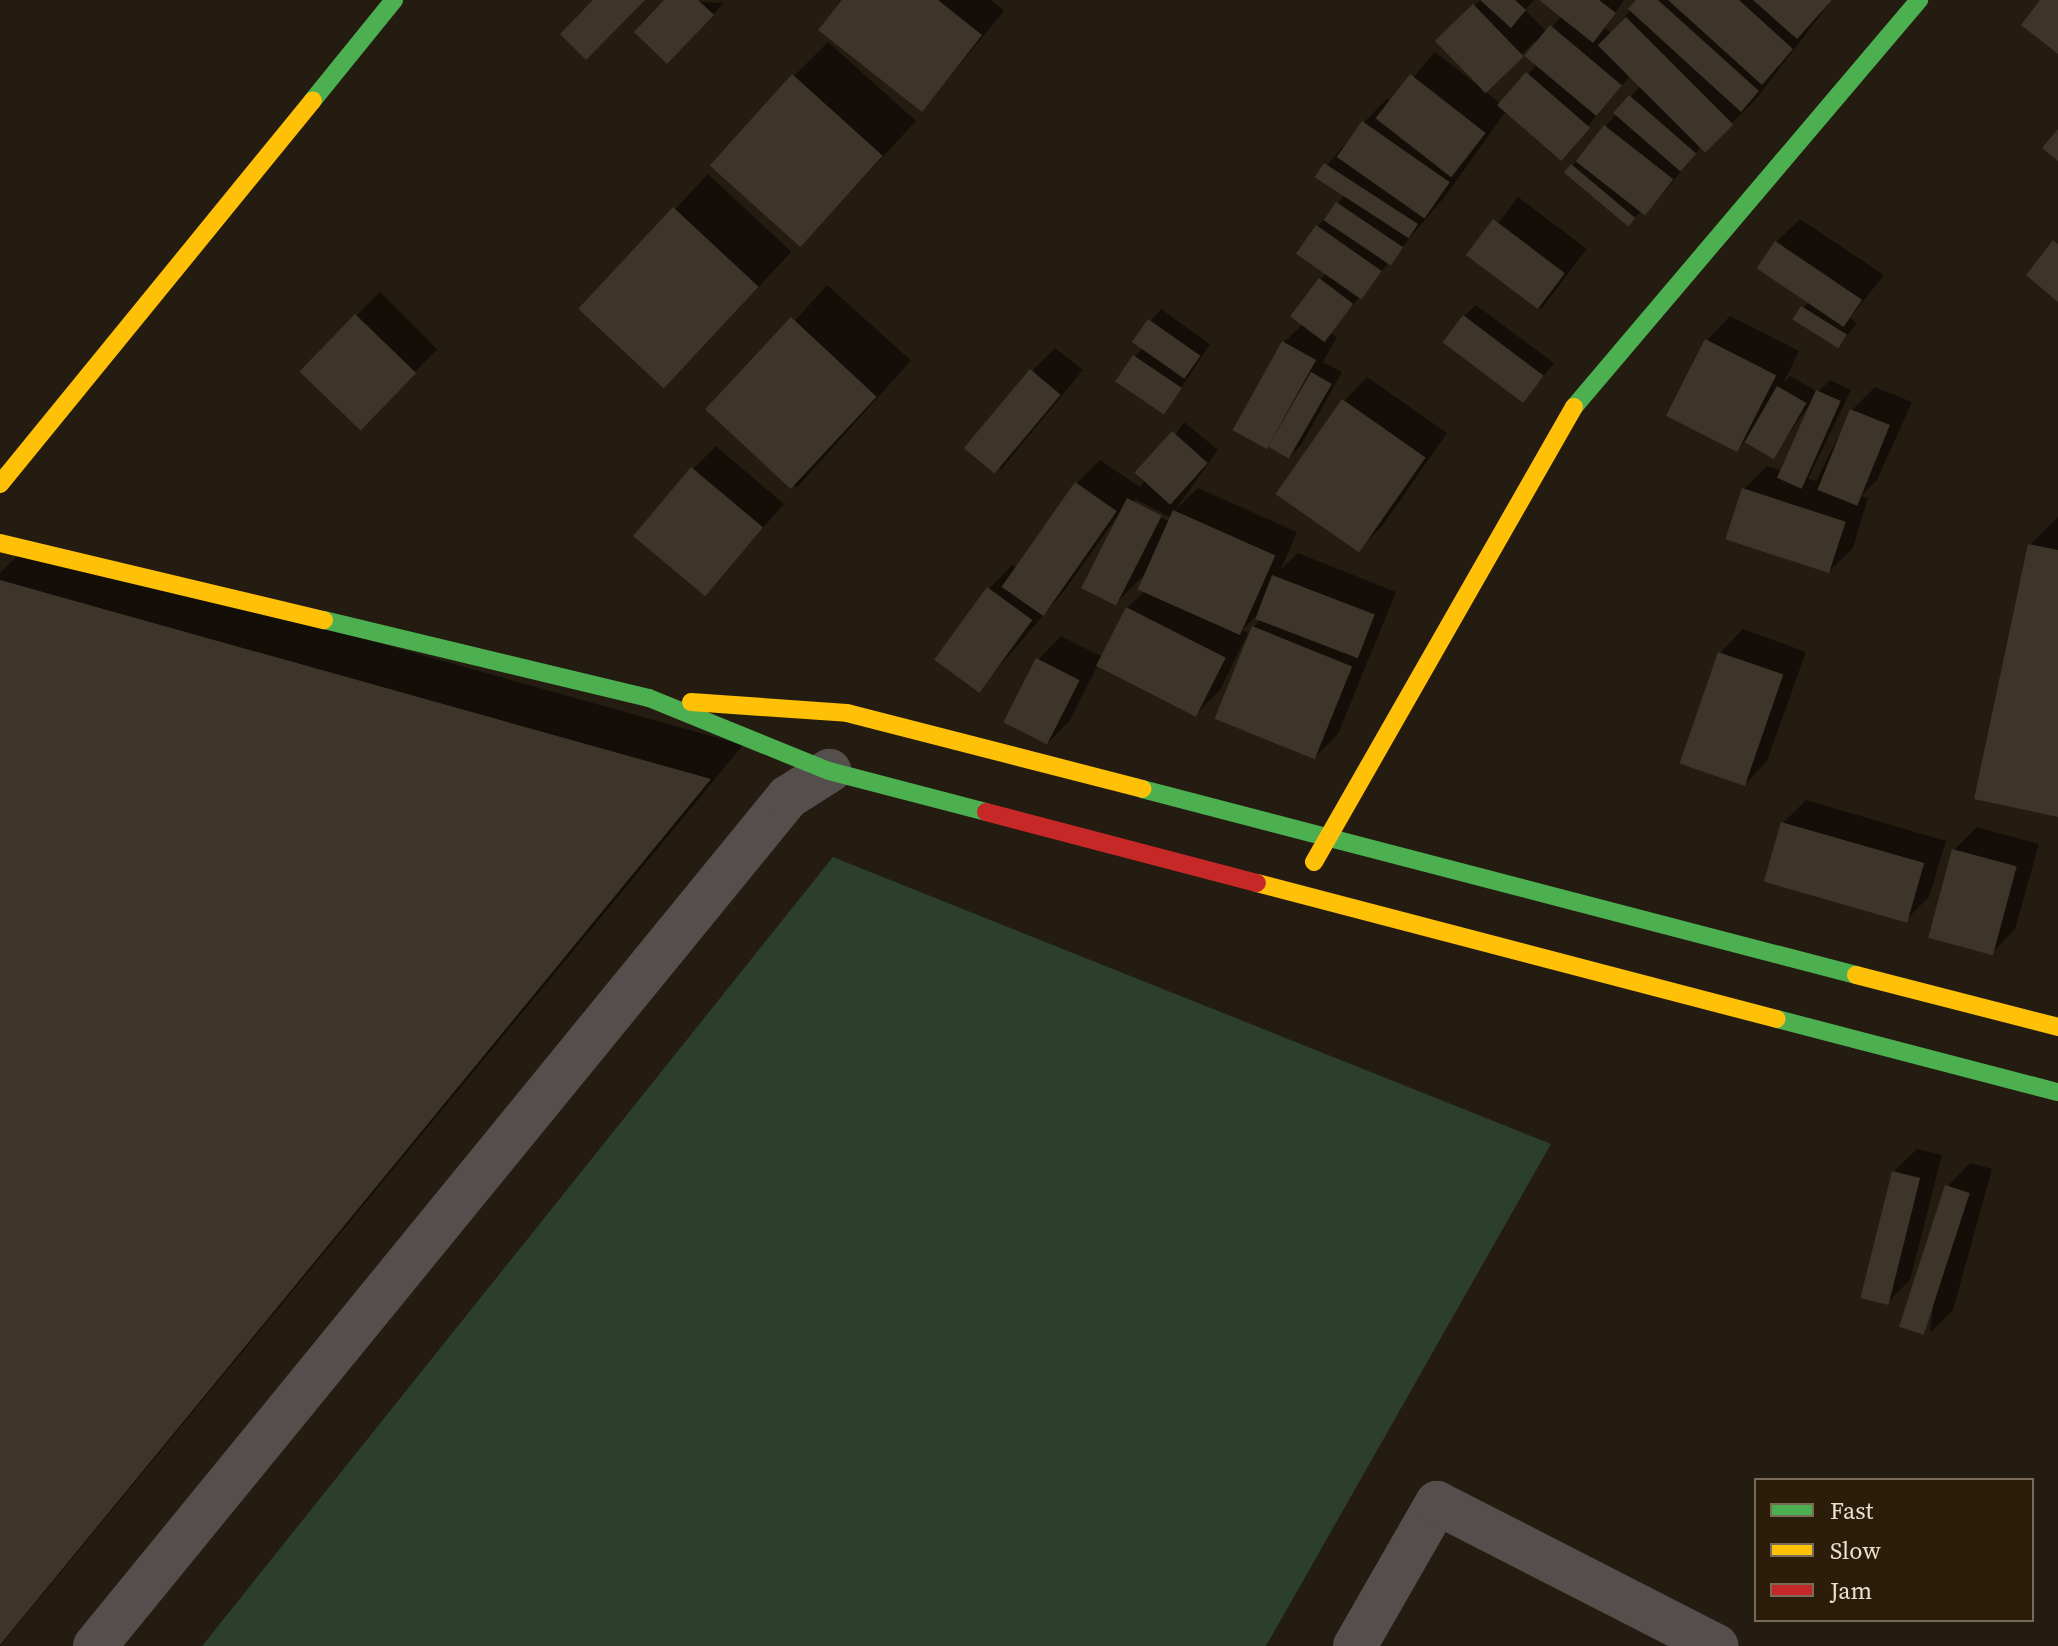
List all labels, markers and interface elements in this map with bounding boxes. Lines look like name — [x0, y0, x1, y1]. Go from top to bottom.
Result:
legend — [1754, 1478, 2034, 1622]
text: Fast — [1830, 1494, 1873, 1527]
text: Slow — [1830, 1534, 1881, 1567]
text: Jam — [1830, 1574, 1872, 1607]

